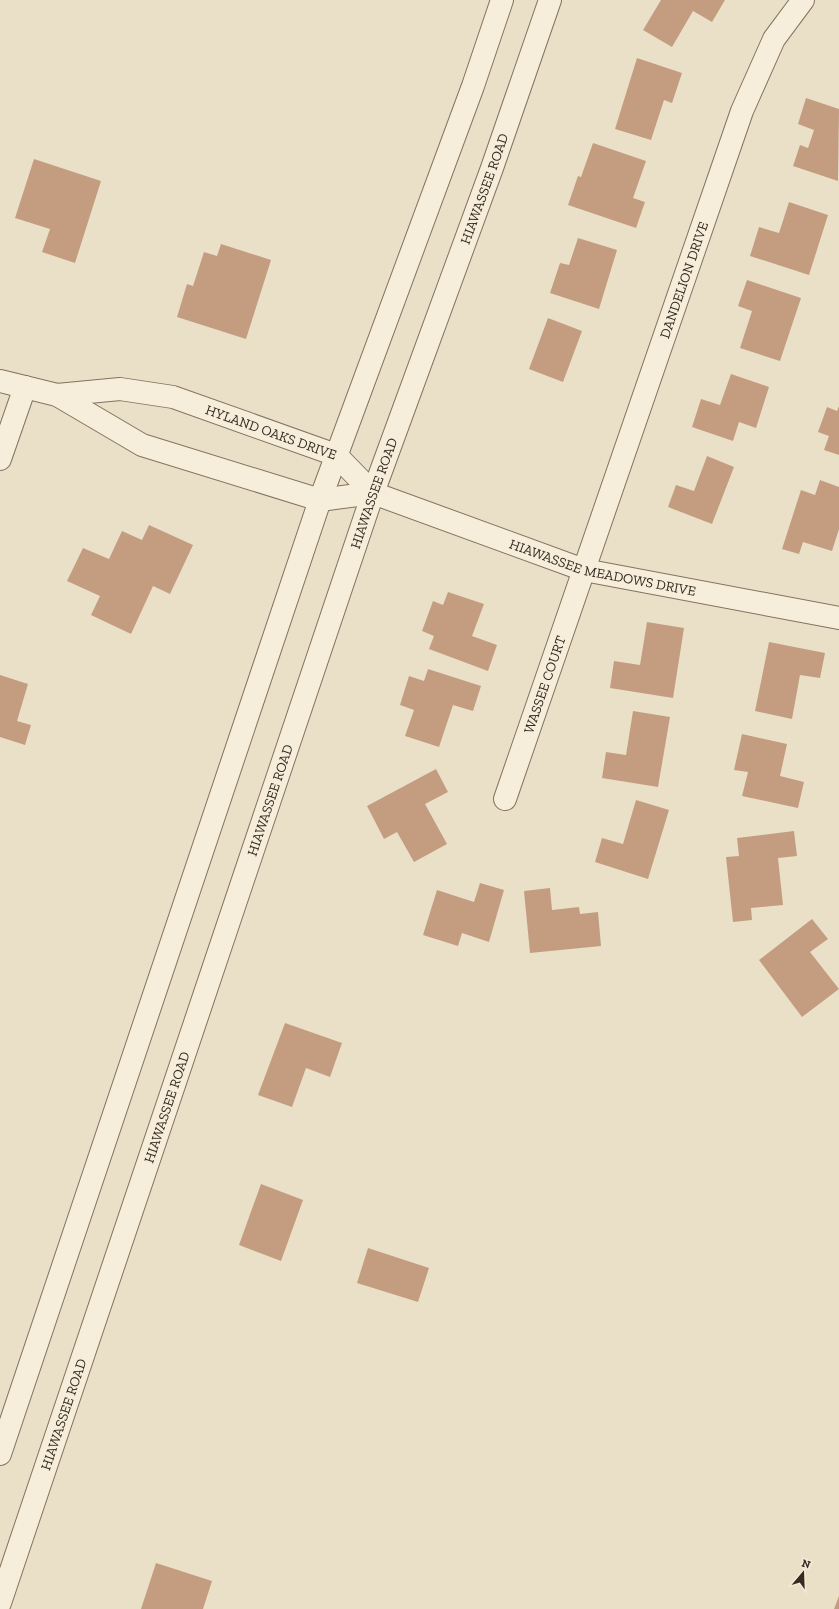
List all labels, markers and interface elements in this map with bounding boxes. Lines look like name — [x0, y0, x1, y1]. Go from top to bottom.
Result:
street label: HIAWASSEE ROAD — [456, 131, 512, 246]
street label: DANDELION DRIVE — [656, 219, 712, 341]
street label: HYLAND OAKS DRIVE — [203, 401, 339, 463]
street label: HIAWASSEE ROAD — [346, 435, 401, 551]
street label: HIAWASSEE MEADOWS DRIVE — [507, 535, 697, 599]
street label: WASSEE COURT — [520, 633, 569, 736]
street label: HIAWASSEE ROAD — [243, 742, 296, 858]
street label: HIAWASSEE ROAD — [140, 1049, 193, 1165]
street label: HIAWASSEE ROAD — [37, 1356, 90, 1472]
north arrow — [783, 1553, 823, 1593]
text: N — [800, 1557, 813, 1572]

